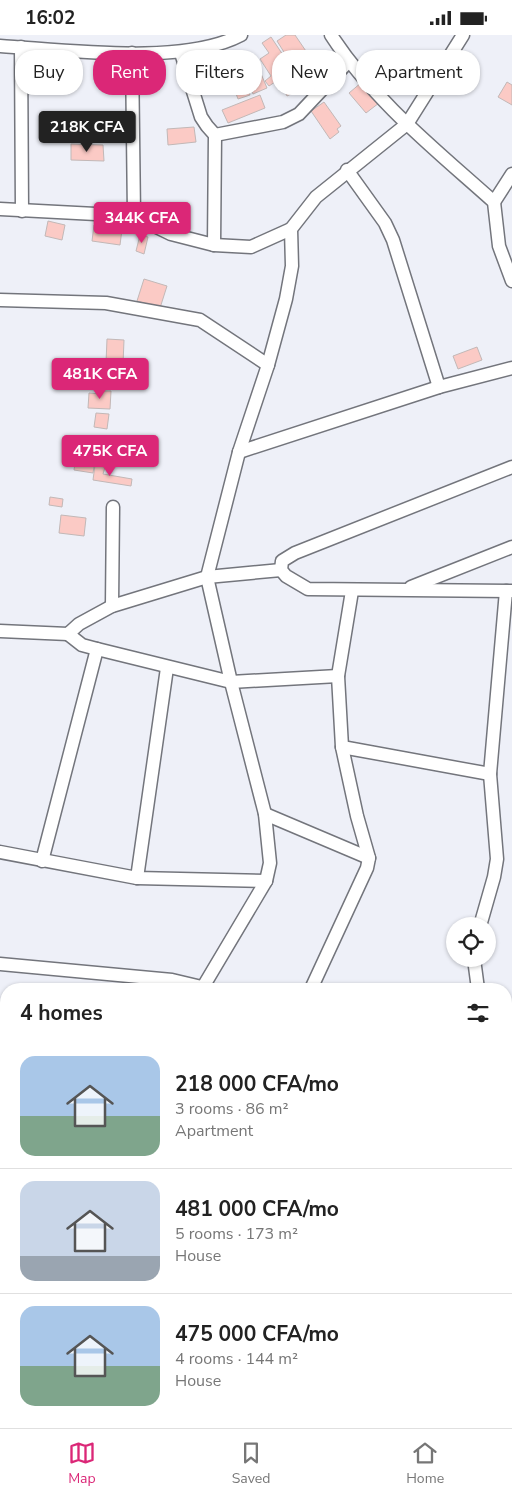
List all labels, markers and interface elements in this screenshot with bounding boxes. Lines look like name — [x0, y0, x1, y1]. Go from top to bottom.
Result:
text: 16:02 — [25, 5, 75, 31]
chip: Buy — [15, 50, 83, 95]
chip: Rent — [93, 50, 166, 95]
chip: Filters — [176, 50, 262, 95]
chip: New — [272, 50, 346, 95]
chip: Apartment — [356, 50, 480, 95]
pin: 218K CFA — [35, 111, 139, 153]
text: 218K CFA — [50, 116, 124, 138]
pin: 344K CFA — [90, 201, 194, 244]
text: 344K CFA — [105, 207, 179, 229]
pin: 481K CFA — [48, 357, 152, 400]
text: 481K CFA — [63, 363, 137, 385]
pin: 475K CFA — [58, 435, 162, 477]
text: 475K CFA — [73, 440, 147, 462]
map controls — [446, 917, 496, 967]
button: locate — [446, 917, 496, 967]
text: 4 homes — [20, 999, 103, 1027]
icon: filters — [464, 999, 492, 1027]
text: 218 000 CFA/mo — [175, 1070, 339, 1098]
icon: home — [60, 1076, 120, 1136]
text: 3 rooms · 86 m² — [175, 1098, 288, 1120]
text: Apartment — [175, 1120, 253, 1142]
text: 481 000 CFA/mo — [175, 1195, 339, 1223]
icon: home — [60, 1201, 120, 1261]
text: 5 rooms · 173 m² — [175, 1223, 298, 1245]
text: House — [175, 1245, 221, 1267]
text: 475 000 CFA/mo — [175, 1320, 339, 1348]
icon: home — [60, 1326, 120, 1386]
text: 4 rooms · 144 m² — [175, 1348, 298, 1370]
text: House — [175, 1370, 221, 1392]
tab: Map — [68, 1439, 96, 1488]
tab: Saved — [232, 1439, 270, 1488]
tab: Home — [406, 1439, 444, 1488]

